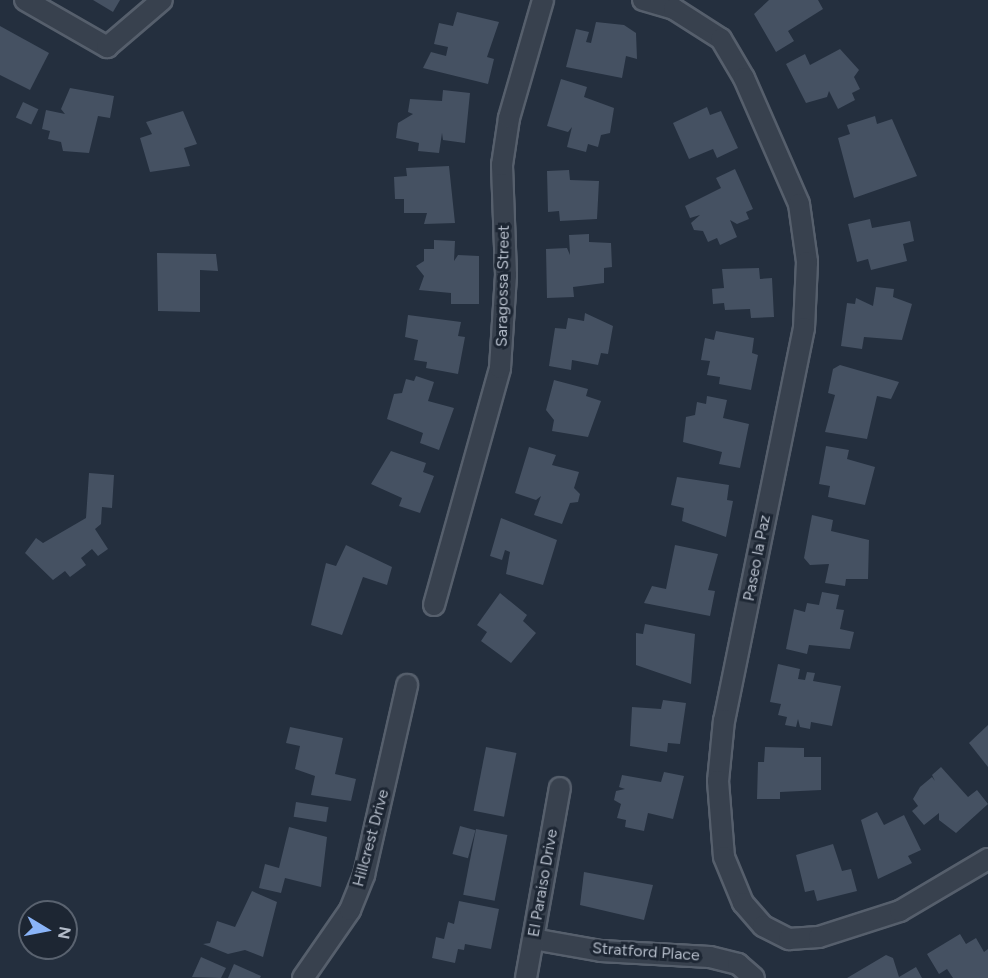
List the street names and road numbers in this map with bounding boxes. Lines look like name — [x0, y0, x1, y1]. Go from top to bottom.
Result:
street label: Saragossa Street — [492, 225, 514, 347]
street label: Paseo la Paz — [739, 513, 775, 603]
street label: Hillcrest Drive — [349, 787, 393, 889]
street label: El Paraiso Drive — [524, 828, 562, 938]
street label: Stratford Place — [592, 939, 700, 965]

